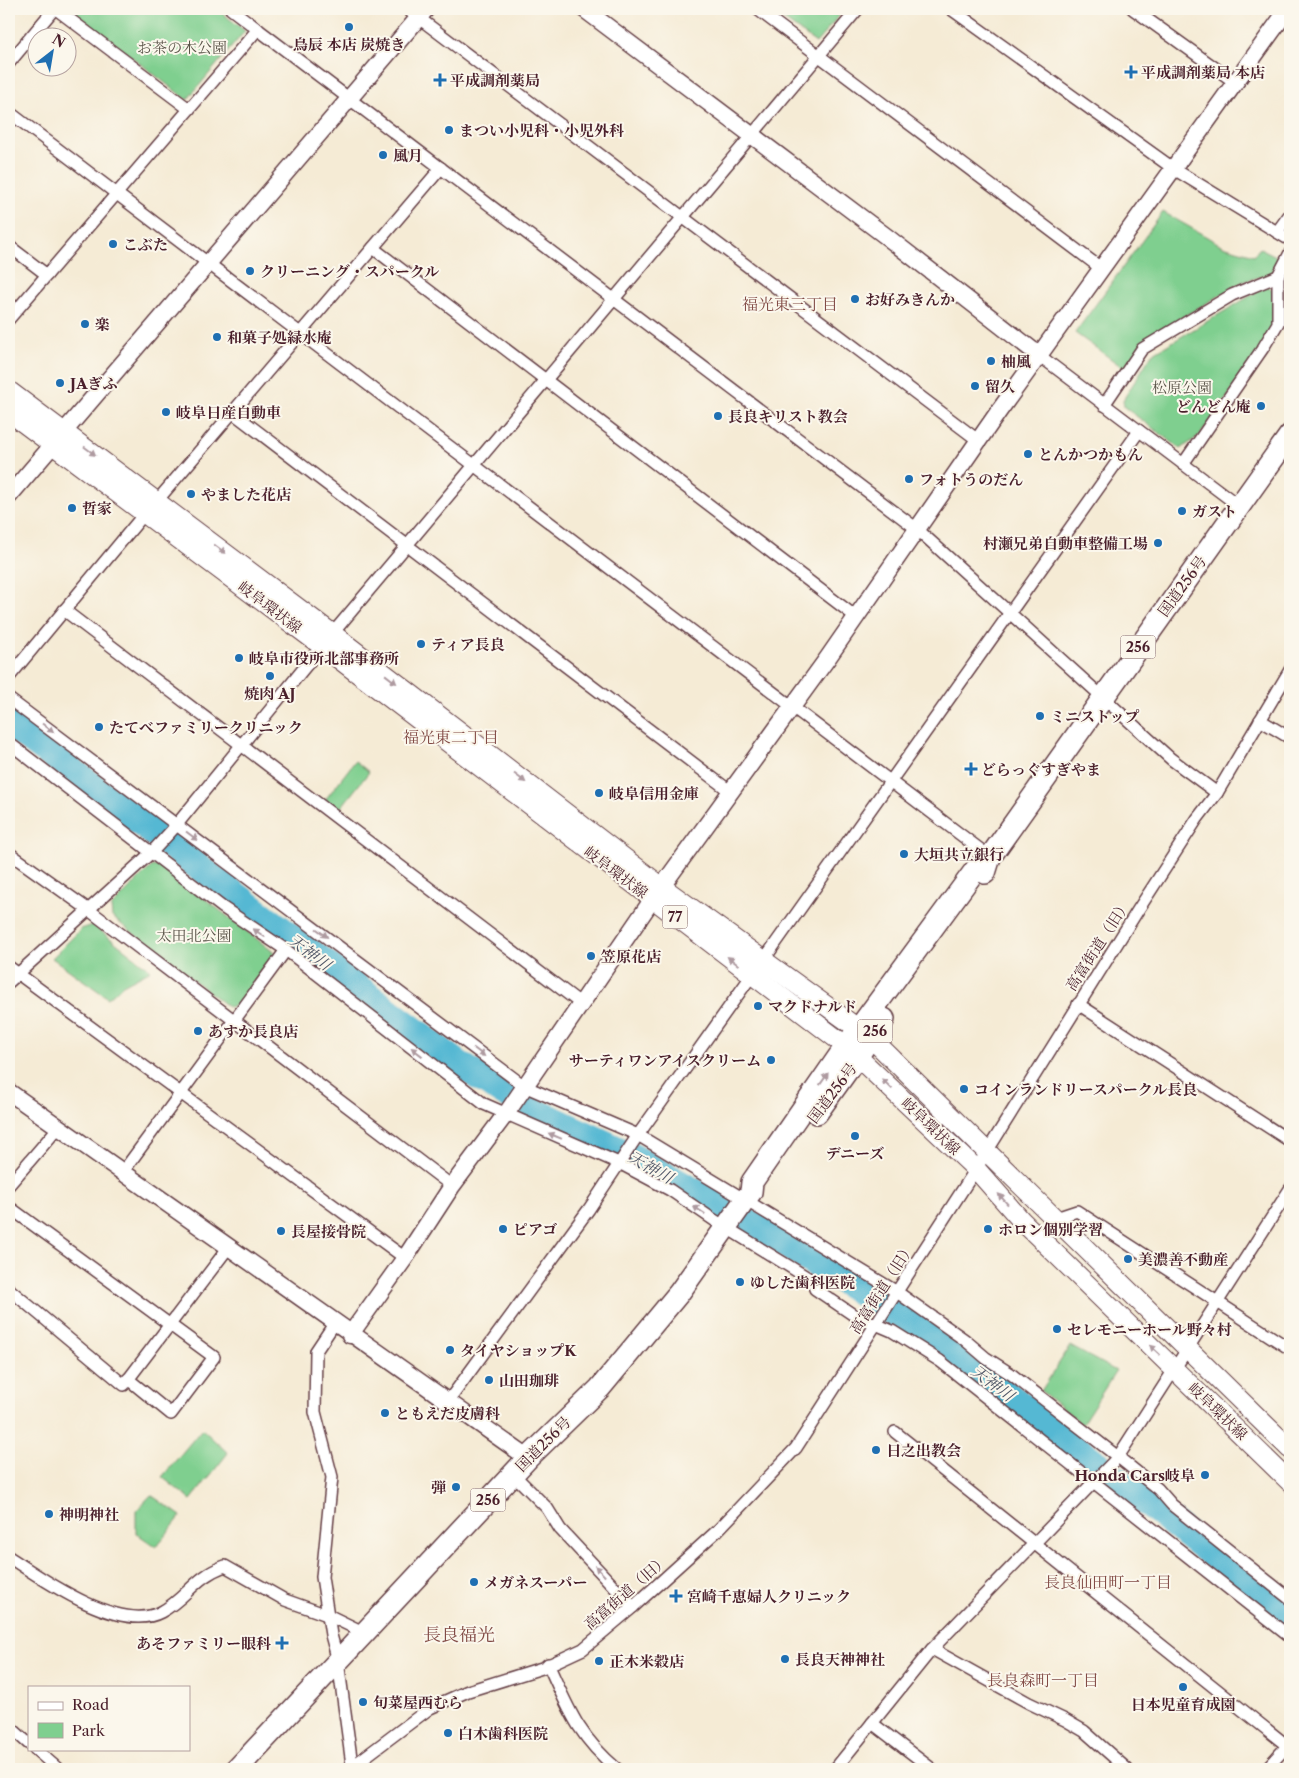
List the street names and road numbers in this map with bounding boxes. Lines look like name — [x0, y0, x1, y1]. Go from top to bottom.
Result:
street label: 国道256号 — [1154, 552, 1210, 620]
street label: 岐阜環状線 — [234, 577, 306, 637]
road number: 256 — [1120, 636, 1156, 659]
street label: 岐阜環状線 — [580, 842, 652, 902]
street label: 高富街道（旧） — [1061, 896, 1135, 994]
road number: 77 — [662, 906, 688, 929]
road number: 256 — [858, 1019, 892, 1042]
street label: 国道256号 — [803, 1059, 861, 1127]
street label: 岐阜環状線 — [897, 1093, 965, 1159]
street label: 高富街道（旧） — [845, 1239, 919, 1337]
street label: 岐阜環状線 — [1184, 1378, 1252, 1444]
street label: 国道256号 — [511, 1412, 575, 1476]
road number: 256 — [470, 1488, 506, 1512]
street label: 高富街道（旧） — [580, 1550, 672, 1634]

